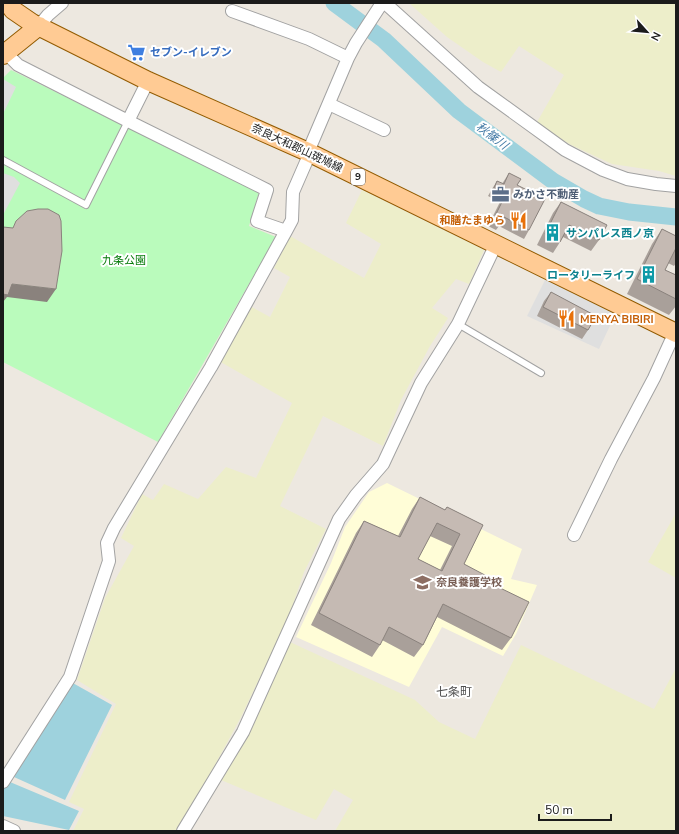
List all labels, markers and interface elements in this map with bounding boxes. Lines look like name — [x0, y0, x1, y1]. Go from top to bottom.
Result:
north arrow — [627, 12, 667, 52]
text: N — [647, 29, 664, 43]
supermarket icon: セブン-イレブン — [127, 42, 147, 62]
place label: セブン-イレブン — [150, 45, 232, 60]
water label: 秋篠川 — [473, 119, 513, 154]
street label: 奈良大和郡山斑鳩線 — [249, 120, 345, 176]
road number: 9 — [351, 169, 365, 185]
office icon: みかさ不動産 — [490, 184, 510, 204]
place label: みかさ不動産 — [513, 187, 579, 202]
restaurant icon: 和膳たまゆら — [508, 210, 528, 230]
place label: 和膳たまゆら — [439, 213, 505, 228]
building icon: サンパレス西ノ京 — [543, 223, 563, 243]
place label: サンパレス西ノ京 — [566, 226, 654, 241]
park label: 九条公園 — [102, 253, 146, 268]
building icon: ロータリーライフ — [638, 265, 658, 285]
place label: ロータリーライフ — [547, 268, 635, 283]
restaurant icon: MENYA BIBIRI — [557, 309, 577, 329]
place label: MENYA BIBIRI — [580, 312, 654, 327]
school or university icon: 奈良養護学校 — [413, 572, 433, 592]
place label: 奈良養護学校 — [436, 575, 502, 590]
district label: 七条町 — [436, 684, 472, 700]
scale bar — [539, 796, 611, 822]
text: 50 m — [545, 802, 573, 818]

